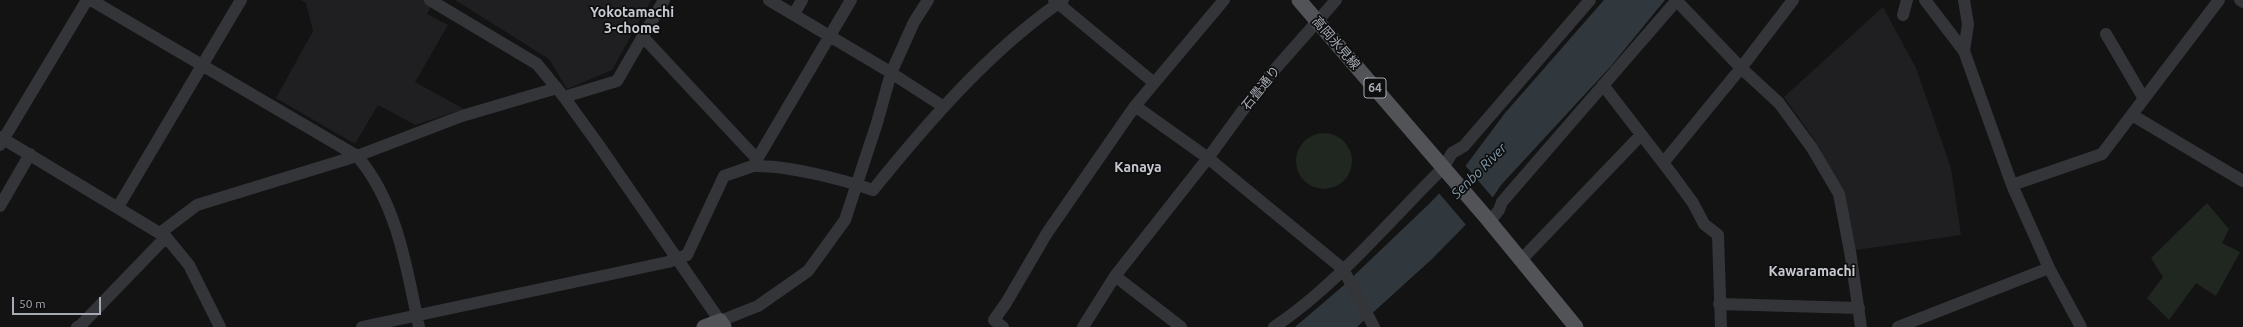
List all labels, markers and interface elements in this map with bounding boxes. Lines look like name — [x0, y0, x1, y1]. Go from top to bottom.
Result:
district label: Yokotamachi 3-chome — [590, 4, 674, 36]
street label: 高岡氷見線 — [1309, 13, 1363, 73]
street label: 石畳通り — [1239, 63, 1283, 113]
road number: 64 — [1364, 78, 1386, 98]
water label: Senbo River — [1448, 140, 1510, 202]
district label: Kanaya — [1114, 159, 1162, 175]
district label: Kawaramachi — [1768, 263, 1856, 279]
scale bar — [14, 289, 103, 315]
text: 50 m — [19, 297, 46, 310]

